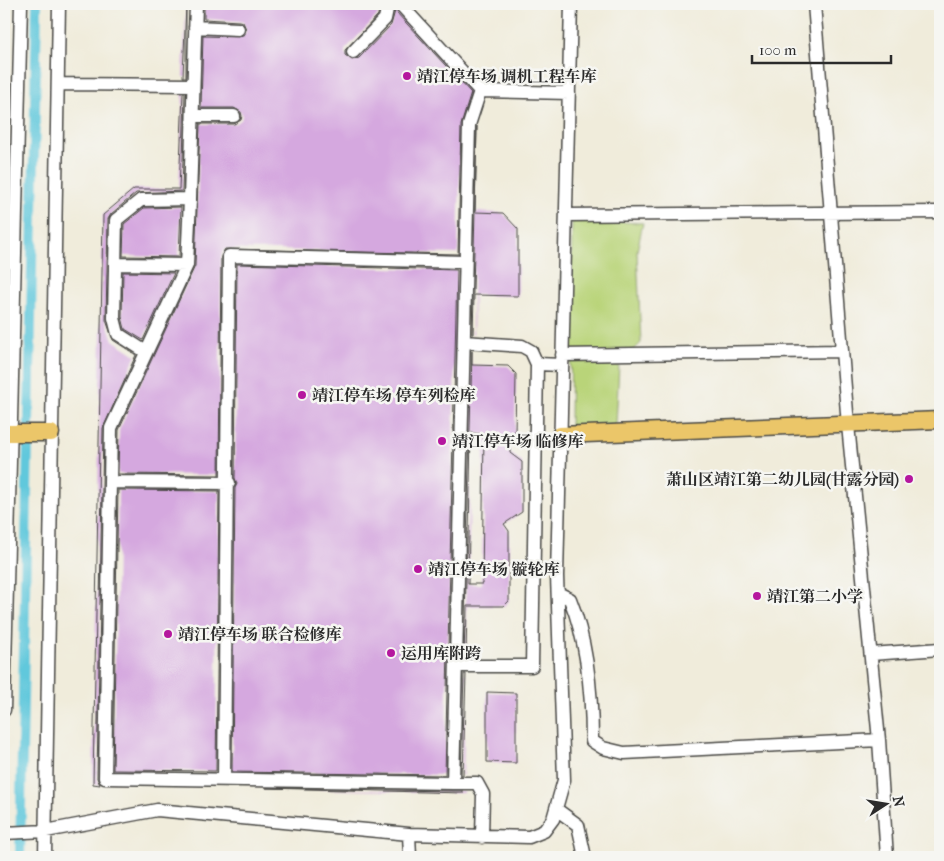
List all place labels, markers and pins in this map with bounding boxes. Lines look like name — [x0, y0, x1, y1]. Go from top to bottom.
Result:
place label: 靖江停车场 调机工程车库 — [417, 67, 596, 86]
marker: 靖江停车场 调机工程车库 — [401, 70, 413, 82]
place label: 靖江停车场 停车列检库 — [312, 386, 475, 405]
marker: 靖江停车场 停车列检库 — [296, 389, 308, 401]
place label: 靖江停车场 临修库 — [452, 432, 583, 451]
marker: 靖江停车场 临修库 — [436, 435, 448, 447]
place label: 萧山区靖江第二幼儿园(甘露分园) — [666, 470, 899, 490]
marker: 萧山区靖江第二幼儿园(甘露分园) — [903, 473, 915, 485]
place label: 靖江停车场 镟轮库 — [428, 560, 559, 579]
marker: 靖江停车场 镟轮库 — [412, 563, 424, 575]
place label: 靖江第二小学 — [767, 587, 863, 606]
marker: 靖江第二小学 — [751, 590, 763, 602]
place label: 靖江停车场 联合检修库 — [178, 625, 341, 644]
marker: 靖江停车场 联合检修库 — [162, 628, 174, 640]
place label: 运用库附跨 — [401, 644, 481, 663]
marker: 运用库附跨 — [385, 647, 397, 659]

